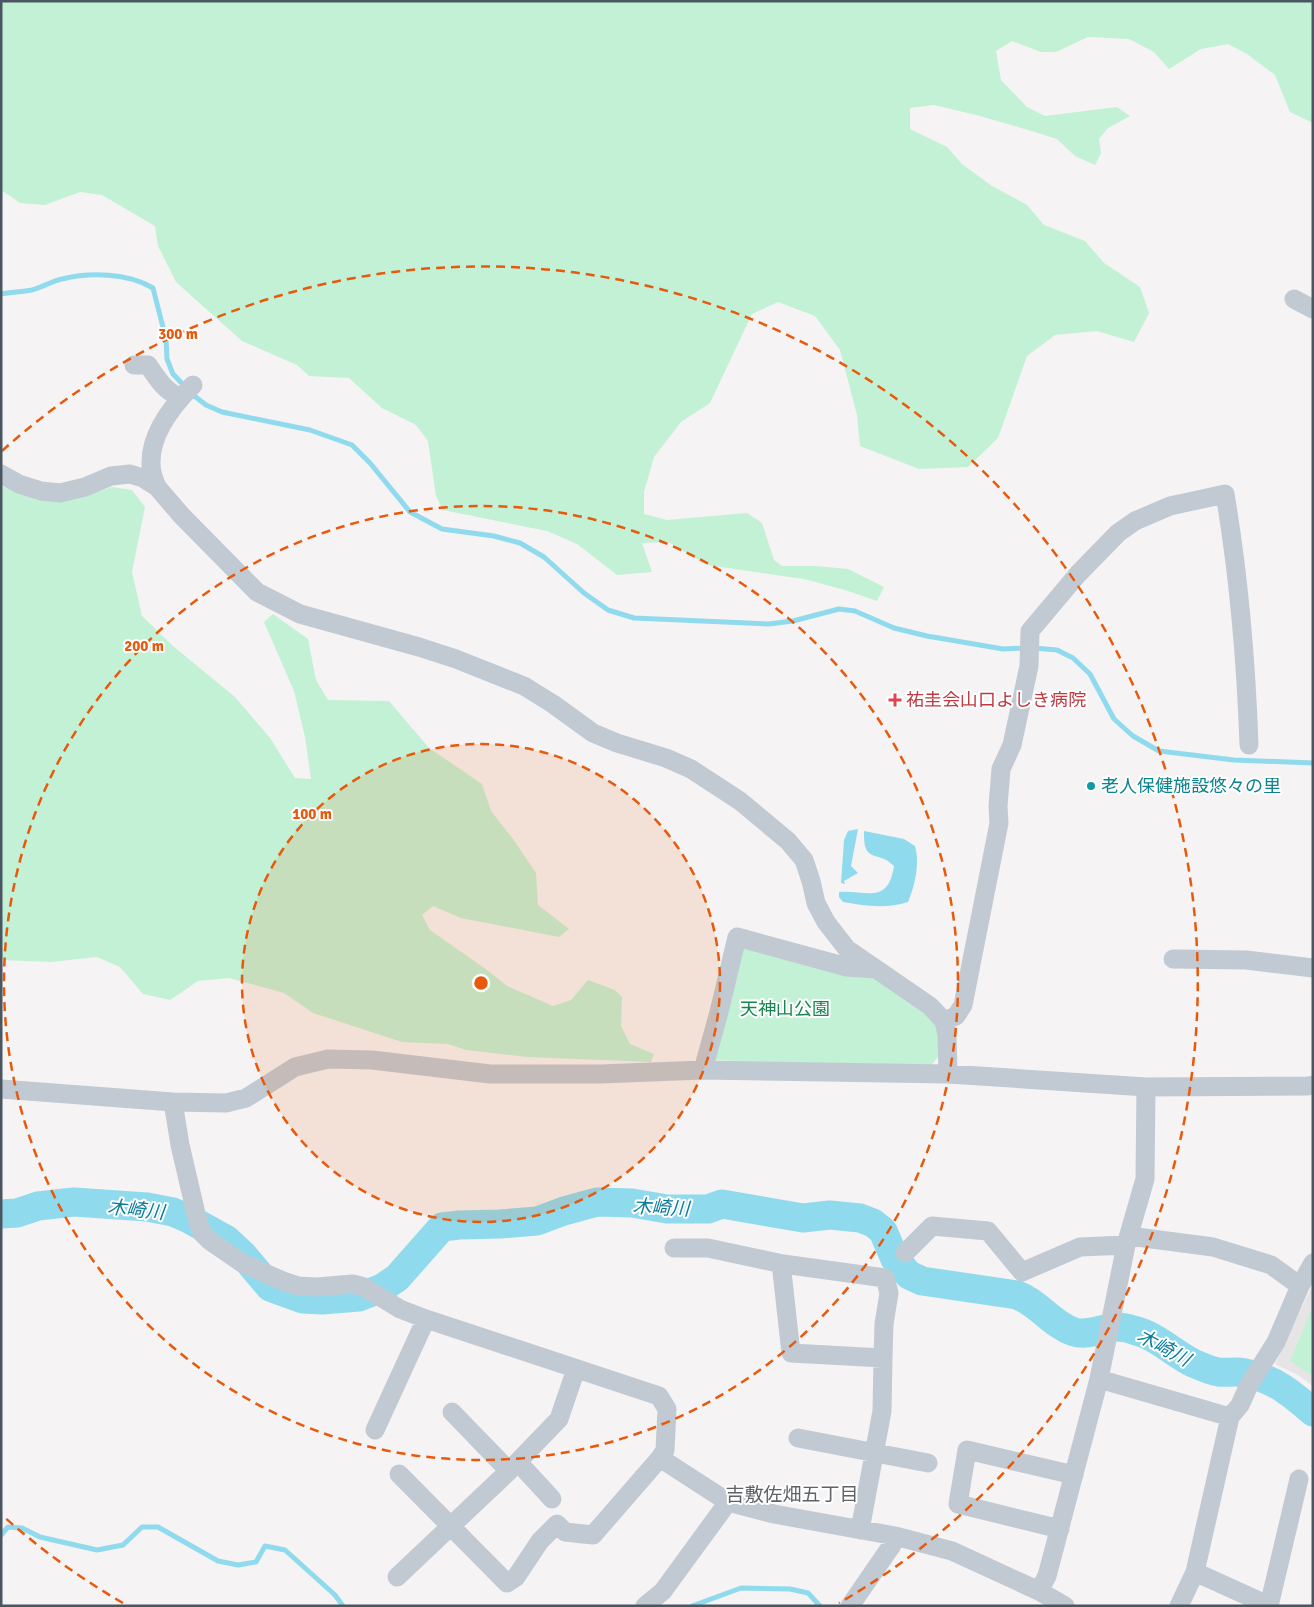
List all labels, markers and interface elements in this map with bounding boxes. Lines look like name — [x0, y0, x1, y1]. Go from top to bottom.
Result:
text: 300 m — [158, 325, 198, 343]
text: 200 m — [124, 637, 164, 655]
place label: 祐圭会山口よしき病院 — [906, 689, 1086, 711]
marker: 祐圭会山口よしき病院 — [888, 693, 902, 707]
place label: 老人保健施設悠々の里 — [1101, 775, 1281, 797]
marker: 老人保健施設悠々の里 — [1085, 780, 1097, 792]
text: 100 m — [292, 805, 332, 823]
centre of rings — [472, 974, 490, 992]
park label: 天神山公園 — [740, 998, 830, 1020]
water label: 木崎川 — [106, 1195, 167, 1225]
water label: 木崎川 — [632, 1195, 692, 1222]
water label: 木崎川 — [1133, 1324, 1196, 1373]
district label: 吉敷佐畑五丁目 — [725, 1483, 859, 1507]

